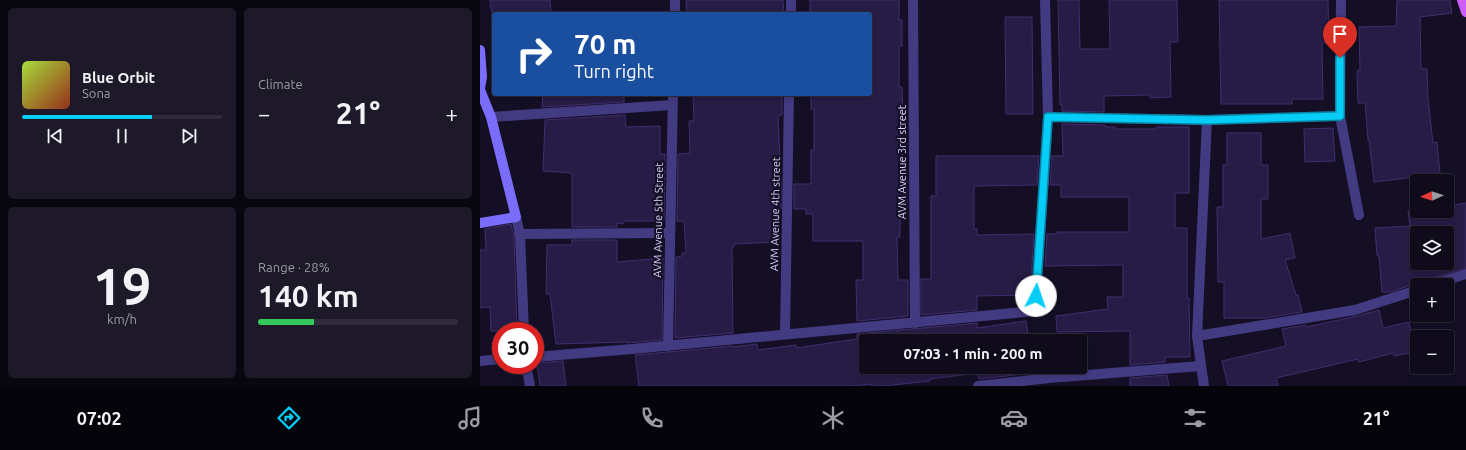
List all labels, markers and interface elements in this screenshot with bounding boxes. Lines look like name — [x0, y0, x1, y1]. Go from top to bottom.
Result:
pin — [1323, 17, 1357, 58]
icon: arrive — [1329, 23, 1351, 45]
icon: right — [508, 28, 560, 80]
text: 70 m — [574, 28, 636, 59]
text: Turn right — [574, 61, 654, 81]
text: Blue Orbit — [82, 69, 155, 86]
text: Climate — [258, 77, 303, 91]
text: Sona — [82, 86, 111, 100]
text: 21° — [336, 96, 380, 130]
text: − — [258, 101, 270, 126]
text: + — [446, 101, 458, 126]
street label: AVM Avenue 3rd street — [896, 104, 908, 219]
icon: previous — [44, 125, 66, 147]
icon: pause — [111, 125, 133, 147]
icon: next — [178, 125, 200, 147]
street label: AVM Avenue 4th street — [768, 156, 782, 271]
street label: AVM Avenue 5th Street — [651, 162, 665, 278]
north arrow — [1410, 174, 1454, 218]
map controls — [1410, 174, 1454, 374]
button: layers — [1410, 226, 1454, 270]
text: 19 — [93, 257, 151, 315]
text: Range · 28% — [258, 260, 330, 274]
position arrow — [1015, 275, 1057, 317]
button: + — [1410, 278, 1454, 322]
text: 140 km — [258, 279, 359, 313]
text: km/h — [107, 312, 137, 326]
speed limit sign: 30 — [492, 322, 544, 374]
button: − — [1410, 330, 1454, 374]
text: 07:03 · 1 min · 200 m — [904, 345, 1042, 362]
icon: directions — [275, 404, 303, 432]
icon: music — [456, 404, 484, 432]
icon: phone — [638, 404, 666, 432]
icon: climate — [819, 404, 847, 432]
icon: car — [1000, 404, 1028, 432]
icon: filters — [1181, 404, 1209, 432]
text: 07:02 — [77, 408, 122, 428]
text: 21° — [1363, 408, 1389, 428]

